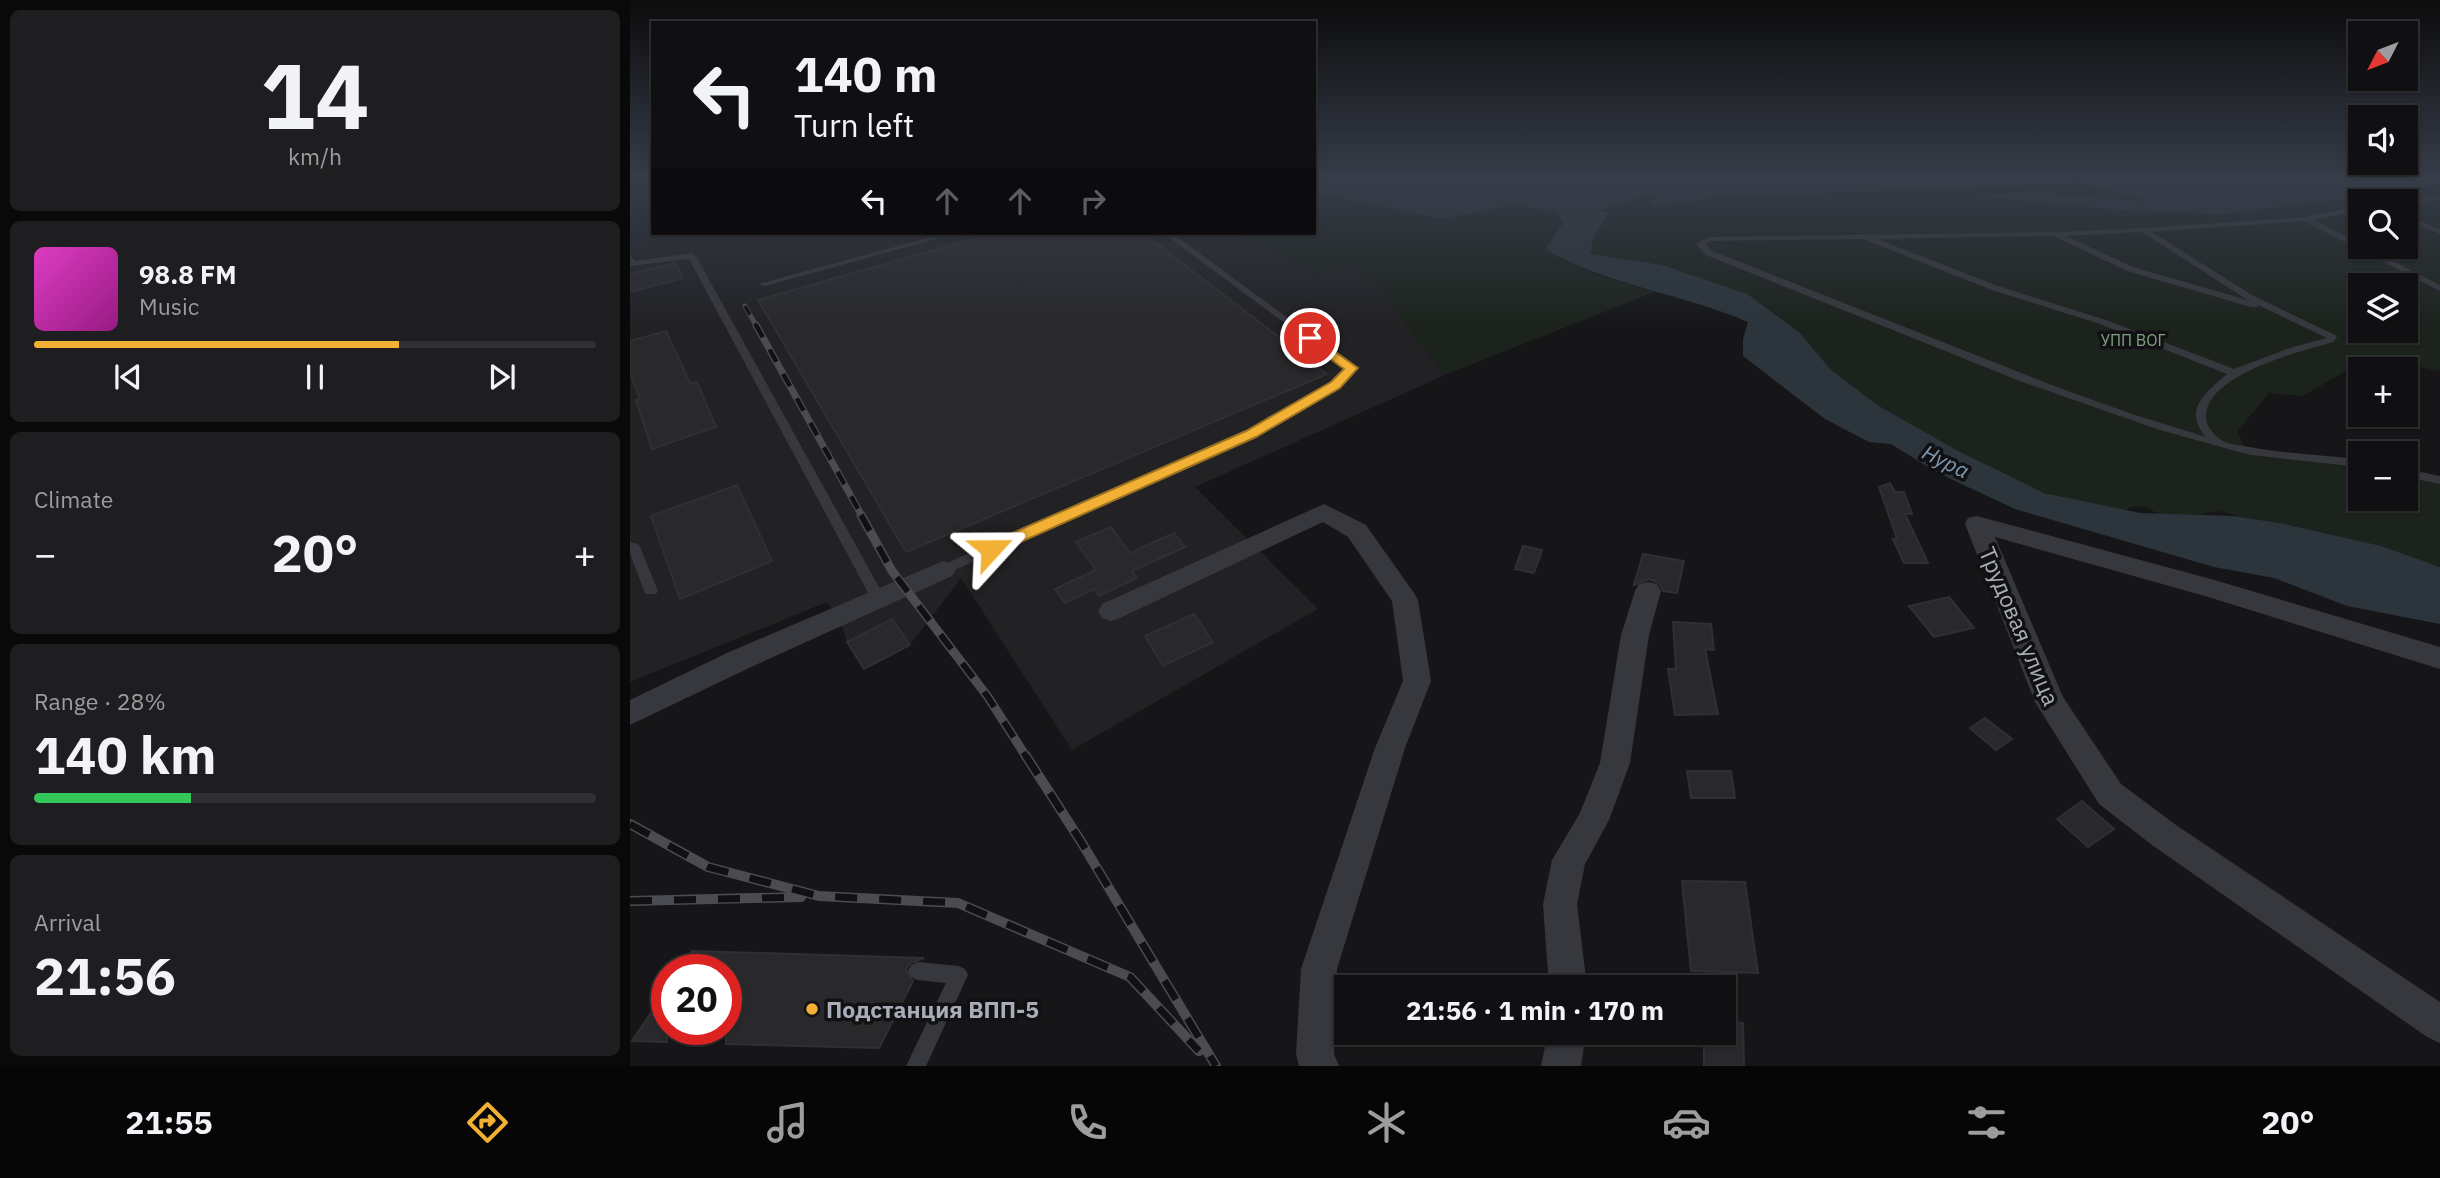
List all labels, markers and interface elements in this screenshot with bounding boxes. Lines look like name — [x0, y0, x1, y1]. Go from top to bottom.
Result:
north arrow — [2348, 21, 2418, 91]
map controls — [2348, 21, 2418, 511]
text: 14 — [260, 36, 370, 154]
text: 140 m — [794, 42, 938, 105]
icon: left — [679, 49, 770, 140]
text: Turn left — [794, 104, 914, 146]
button: sound — [2348, 105, 2418, 175]
text: km/h — [288, 141, 342, 171]
icon: left — [855, 182, 893, 220]
icon: ahead — [928, 182, 966, 220]
icon: ahead — [1001, 182, 1039, 220]
icon: right — [1074, 182, 1112, 220]
button: search — [2348, 189, 2418, 259]
text: 98.8 FM — [139, 257, 237, 291]
button: layers — [2348, 273, 2418, 343]
text: Music — [139, 291, 199, 321]
pin — [1280, 308, 1340, 368]
icon: arrive — [1291, 319, 1329, 357]
park label: УПП ВОГ — [2100, 330, 2166, 350]
button: + — [2348, 357, 2418, 427]
icon: previous — [109, 358, 147, 396]
icon: pause — [296, 358, 334, 396]
icon: next — [483, 358, 521, 396]
water label: Нура — [1918, 438, 1974, 484]
button: − — [2348, 441, 2418, 511]
text: Climate — [34, 484, 113, 514]
position arrow — [954, 512, 1028, 586]
text: 20° — [272, 519, 358, 586]
text: − — [34, 529, 57, 578]
text: + — [573, 529, 596, 578]
street label: Трудовая улица — [1973, 542, 2067, 710]
text: Range · 28% — [34, 686, 166, 716]
text: 140 km — [34, 721, 216, 788]
text: Arrival — [34, 907, 101, 937]
text: 21:56 — [34, 942, 176, 1009]
speed limit sign: 20 — [651, 954, 742, 1045]
text: 21:56 · 1 min · 170 m — [1406, 993, 1664, 1027]
place label: Подстанция ВПП-5 — [826, 994, 1039, 1024]
marker: Подстанция ВПП-5 — [804, 1001, 820, 1017]
icon: directions — [463, 1098, 512, 1147]
icon: music — [763, 1098, 812, 1147]
icon: phone — [1063, 1098, 1112, 1147]
icon: climate — [1362, 1098, 1411, 1147]
icon: car — [1662, 1098, 1711, 1147]
icon: filters — [1962, 1098, 2011, 1147]
text: 21:55 — [125, 1101, 213, 1143]
text: 20° — [2261, 1101, 2315, 1143]

